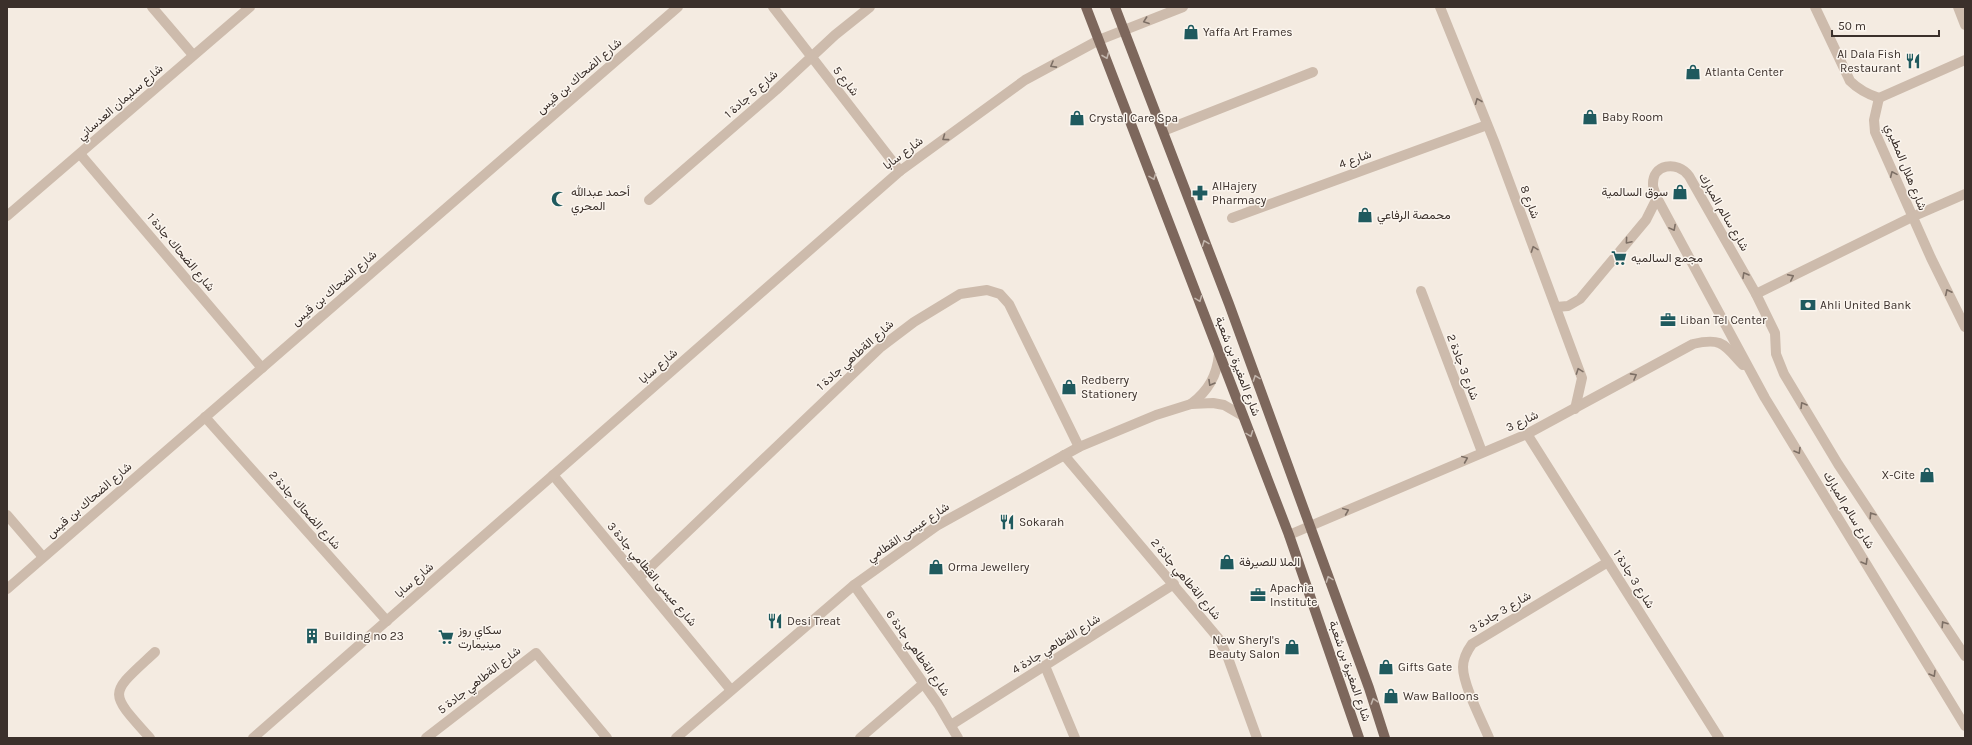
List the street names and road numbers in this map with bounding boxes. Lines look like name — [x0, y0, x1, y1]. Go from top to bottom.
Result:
street label: شارع الضحاك بن قيس — [534, 35, 626, 118]
street label: شارع سليمان العدساني — [74, 61, 168, 145]
street label: شارع 5 — [829, 63, 862, 100]
street label: شارع 5 جادة 1 — [722, 67, 782, 122]
street label: شارع هلال المطيري — [1879, 122, 1930, 213]
street label: شارع سابا — [880, 133, 927, 174]
street label: شارع 4 — [1337, 147, 1374, 173]
street label: شارع سالم المبارك — [1694, 170, 1752, 255]
street label: شارع 8 — [1516, 183, 1542, 221]
street label: شارع الضحاك جادة 1 — [143, 210, 218, 295]
street label: شارع الضحاك بن قيس — [289, 247, 381, 330]
street label: شارع المغيرة بن شعبة — [1211, 314, 1263, 419]
street label: شارع الةطاهي جادة 1 — [814, 317, 898, 395]
street label: شارع 3 جادة 2 — [1442, 332, 1482, 403]
street label: شارع سابا — [636, 346, 681, 388]
street label: شارع 3 — [1504, 407, 1541, 436]
street label: شارع الضحاك بن قيس — [44, 459, 136, 542]
street label: شارع الضحاك جادة 2 — [265, 468, 344, 553]
street label: شارع سالم المبارك — [1819, 469, 1878, 552]
street label: شارع عيسى القطامي — [864, 499, 953, 567]
street label: شارع عيسى القطامي جادة 3 — [602, 519, 700, 631]
street label: شارع الةطاهي جادة 2 — [1146, 536, 1224, 624]
street label: شارع 3 جادة 1 — [1609, 547, 1657, 612]
street label: شارع سابا — [392, 560, 437, 602]
street label: شارع 3 جادة 3 — [1467, 588, 1534, 638]
street label: شارع الةطاهي جادة 6 — [881, 607, 953, 700]
street label: شارع الةطاهي جادة 4 — [1009, 611, 1104, 679]
street label: شارع المغيرة بن شعبة — [1324, 619, 1374, 724]
street label: شارع الةطاهي جادة 5 — [435, 643, 525, 719]

